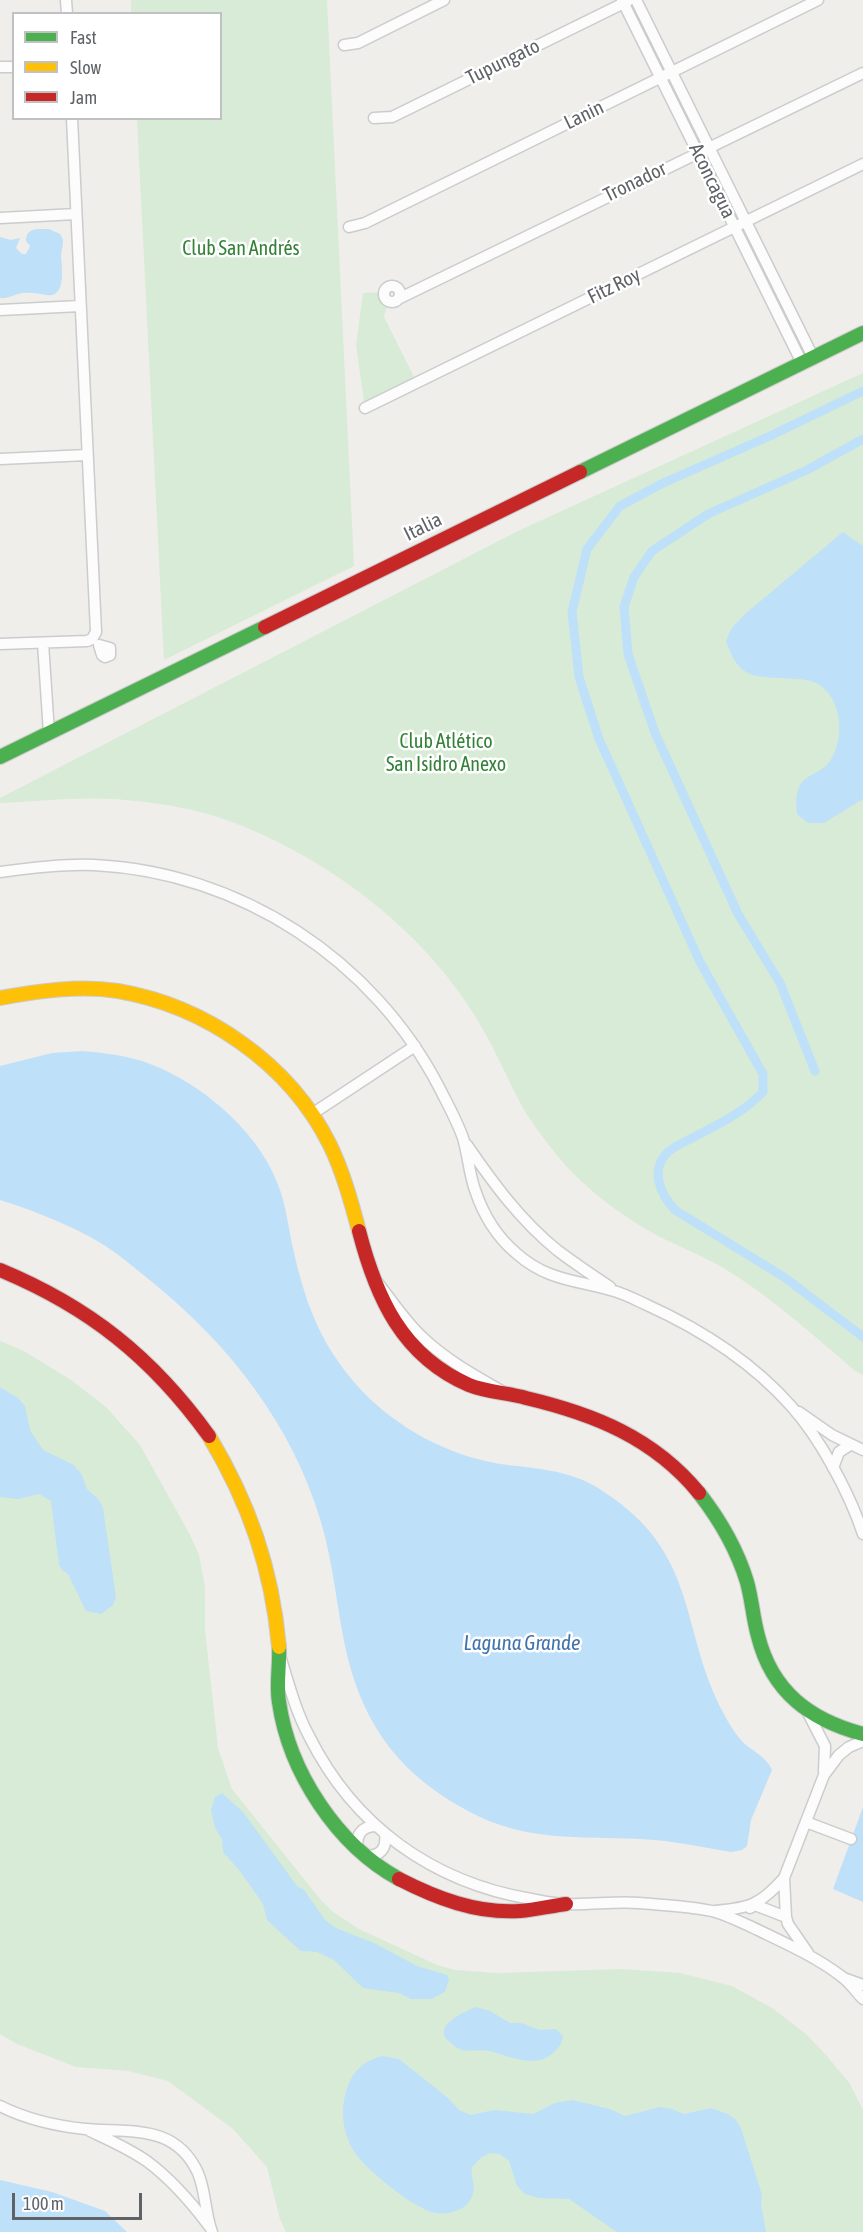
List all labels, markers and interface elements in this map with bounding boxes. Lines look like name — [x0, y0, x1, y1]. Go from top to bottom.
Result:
legend — [12, 12, 222, 120]
text: Fast — [70, 27, 97, 48]
street label: Tupungato — [462, 34, 544, 90]
text: Slow — [70, 57, 101, 78]
text: Jam — [70, 87, 97, 108]
street label: Lanin — [560, 95, 608, 135]
street label: Aconcagua — [684, 140, 740, 222]
street label: Tronador — [600, 157, 670, 207]
park label: Club San Andrés — [182, 237, 300, 261]
street label: Fitz Roy — [584, 263, 644, 309]
street label: Italia — [400, 508, 446, 546]
park label: Club Atlético San Isidro Anexo — [386, 730, 506, 777]
water label: Laguna Grande — [464, 1630, 580, 1656]
scale bar — [15, 2181, 146, 2219]
text: 100 m — [23, 2193, 64, 2214]

